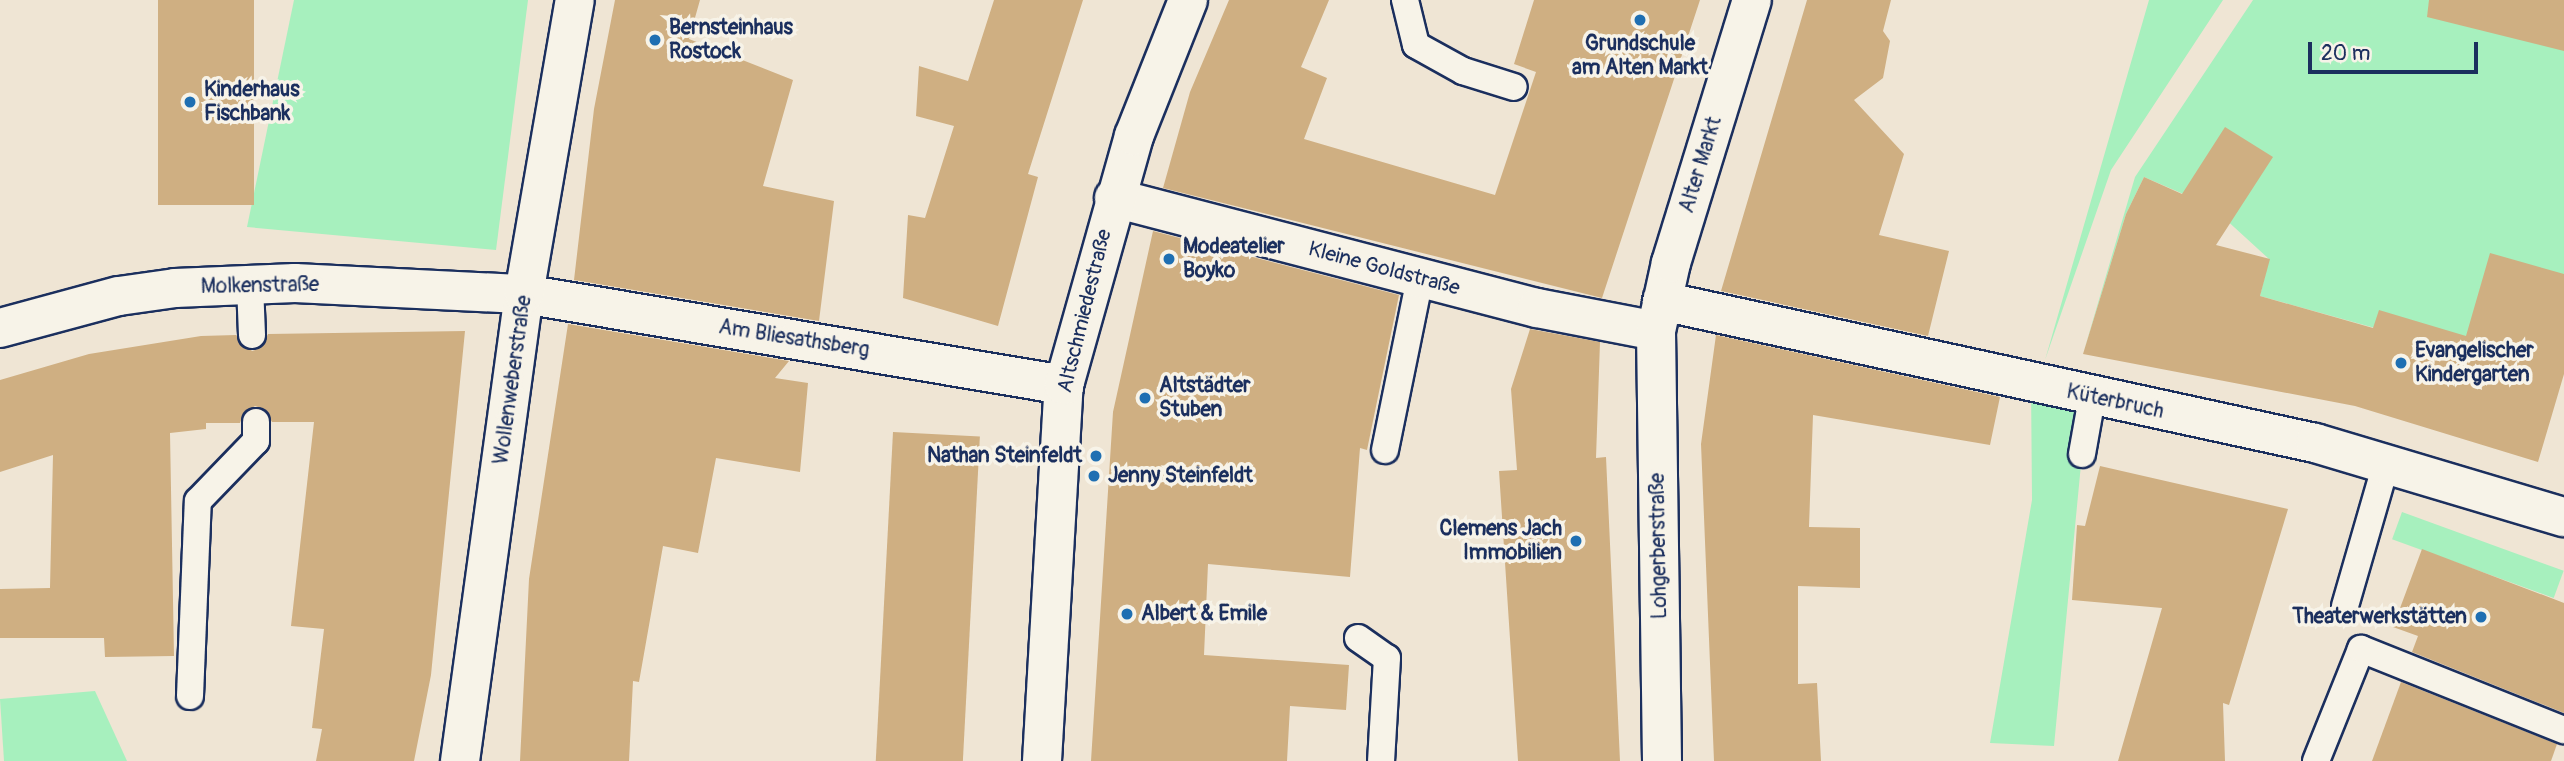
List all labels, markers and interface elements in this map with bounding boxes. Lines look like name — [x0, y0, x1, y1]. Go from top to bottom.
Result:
marker: Grundschule am Alten Markt — [1632, 12, 1648, 28]
place label: Bernsteinhaus Rostock — [669, 15, 793, 65]
scale bar — [2312, 28, 2482, 72]
place label: Grundschule am Alten Markt — [1572, 31, 1708, 81]
marker: Bernsteinhaus Rostock — [647, 32, 663, 48]
text: 20 m — [2321, 40, 2370, 67]
place label: Kinderhaus Fischbank — [204, 77, 300, 127]
marker: Kinderhaus Fischbank — [182, 94, 198, 110]
street label: Alter Markt — [1674, 114, 1728, 216]
street label: Altschmiedestraße — [1053, 227, 1117, 395]
place label: Modeatelier Boyko — [1183, 234, 1285, 284]
street label: Kleine Goldstraße — [1306, 237, 1462, 301]
marker: Modeatelier Boyko — [1161, 251, 1177, 267]
street label: Molkenstraße — [201, 272, 319, 300]
street label: Wollenweberstraße — [489, 294, 537, 466]
street label: Am Bliesathsberg — [717, 315, 871, 363]
place label: Evangelischer Kindergarten — [2415, 338, 2534, 388]
marker: Evangelischer Kindergarten — [2393, 355, 2409, 371]
place label: Altstädter Stuben — [1159, 373, 1251, 423]
street label: Küterbruch — [2064, 379, 2166, 425]
marker: Altstädter Stuben — [1137, 390, 1153, 406]
place label: Nathan Steinfeldt — [927, 443, 1082, 469]
marker: Nathan Steinfeldt — [1088, 448, 1104, 464]
place label: Jenny Steinfeldt — [1108, 463, 1253, 489]
marker: Jenny Steinfeldt — [1086, 468, 1102, 484]
street label: Lohgerberstraße — [1645, 473, 1673, 619]
place label: Clemens Jach Immobilien — [1440, 516, 1562, 566]
marker: Clemens Jach Immobilien — [1568, 533, 1584, 549]
place label: Albert & Emile — [1141, 601, 1267, 627]
place label: Theaterwerkstätten — [2292, 604, 2467, 630]
marker: Albert & Emile — [1119, 606, 1135, 622]
marker: Theaterwerkstätten — [2473, 609, 2489, 625]

